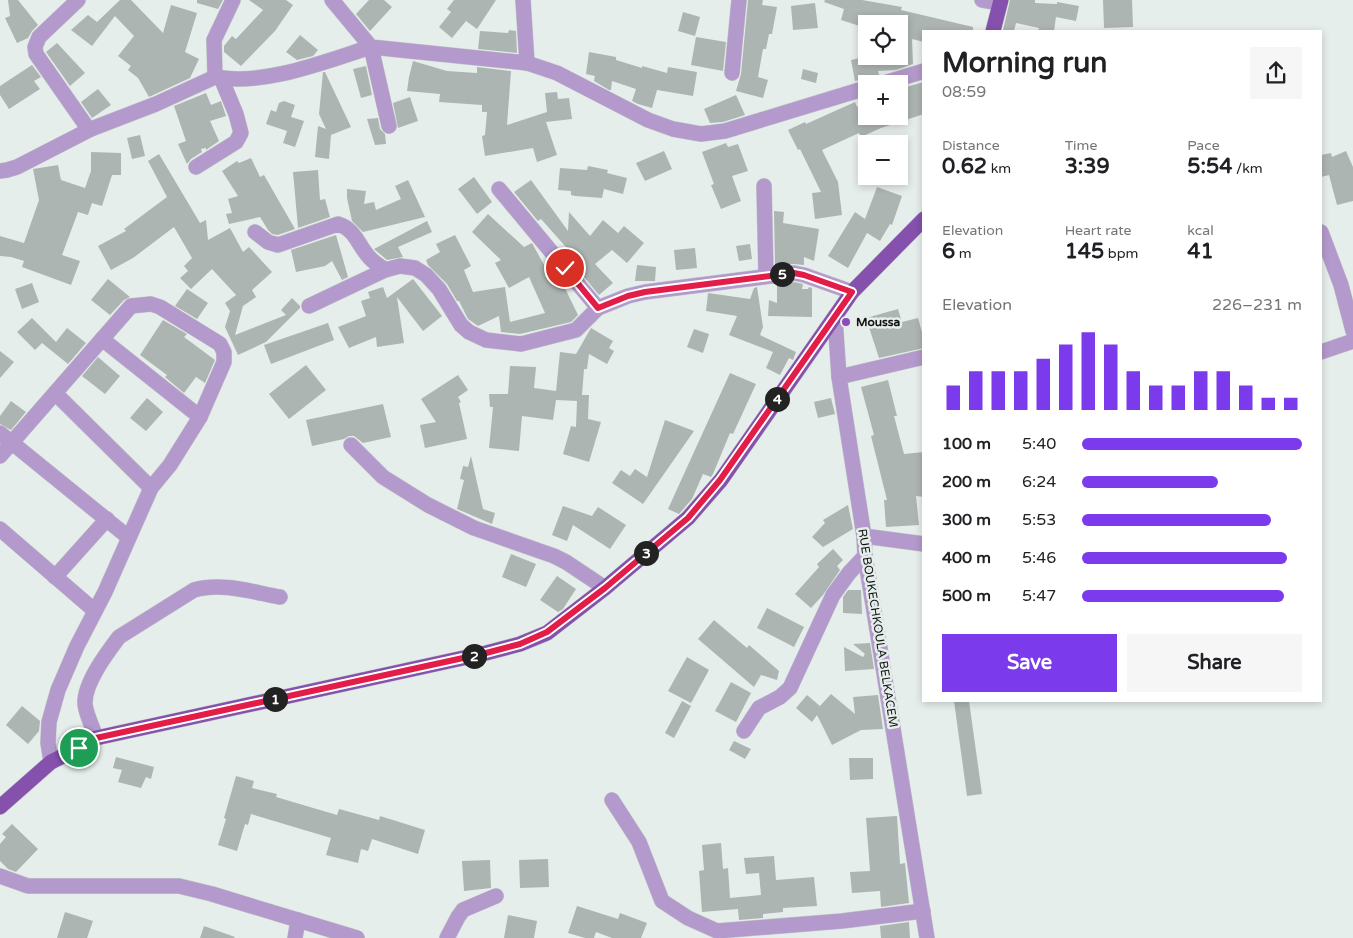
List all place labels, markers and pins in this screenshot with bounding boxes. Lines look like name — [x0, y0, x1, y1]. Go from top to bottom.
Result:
pin — [544, 247, 586, 289]
pin: 5 — [770, 262, 794, 286]
place label: Moussa — [856, 315, 901, 329]
marker: Moussa — [840, 316, 852, 328]
pin: 4 — [764, 386, 790, 412]
pin: 3 — [634, 540, 658, 566]
pin: 2 — [462, 644, 486, 668]
pin: 1 — [262, 686, 288, 712]
pin — [58, 727, 100, 769]

